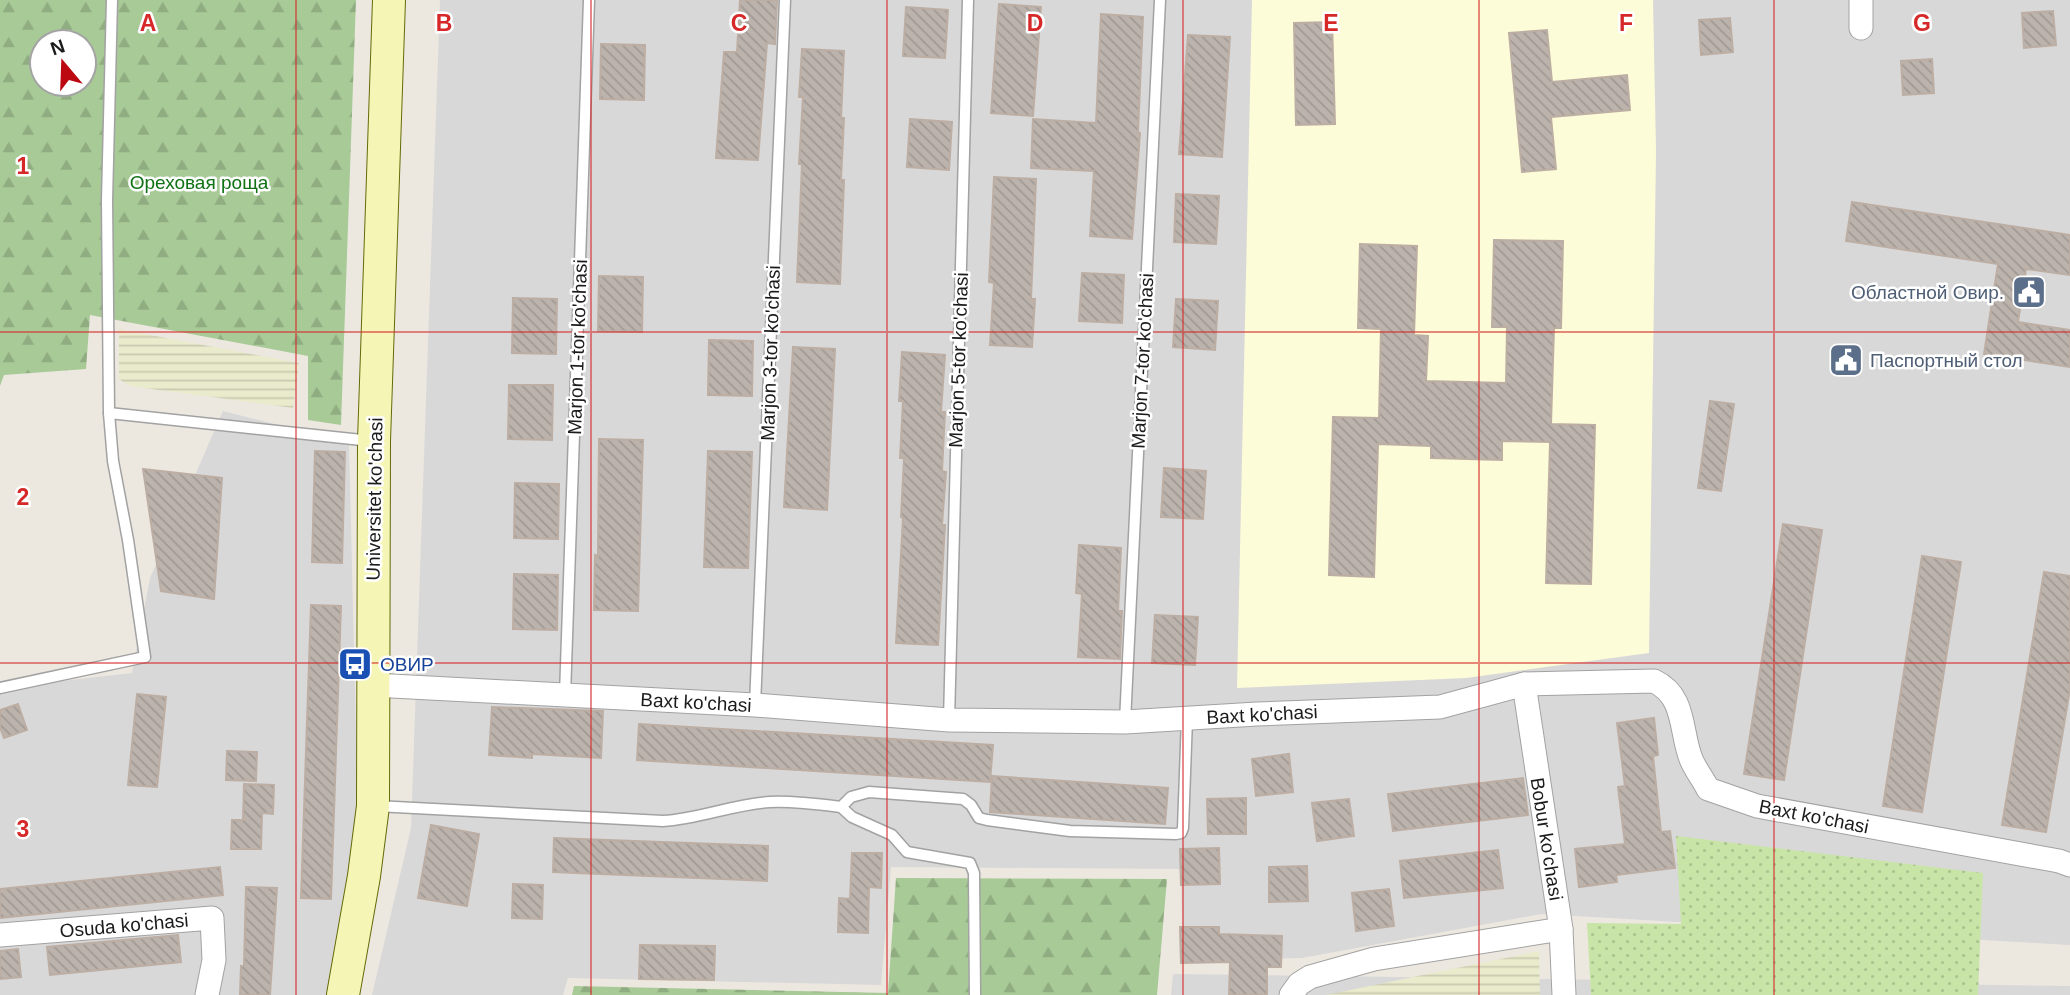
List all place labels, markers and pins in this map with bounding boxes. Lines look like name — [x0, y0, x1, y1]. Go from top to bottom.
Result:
public building icon: Областной Овир. — [2010, 273, 2048, 311]
place label: Областной Овир. — [1851, 282, 2004, 303]
public building icon: Паспортный стол — [1827, 341, 1865, 379]
place label: Паспортный стол — [1870, 350, 2023, 371]
bus stop icon: ОВИР — [336, 645, 374, 683]
place label: ОВИР — [380, 654, 434, 675]

